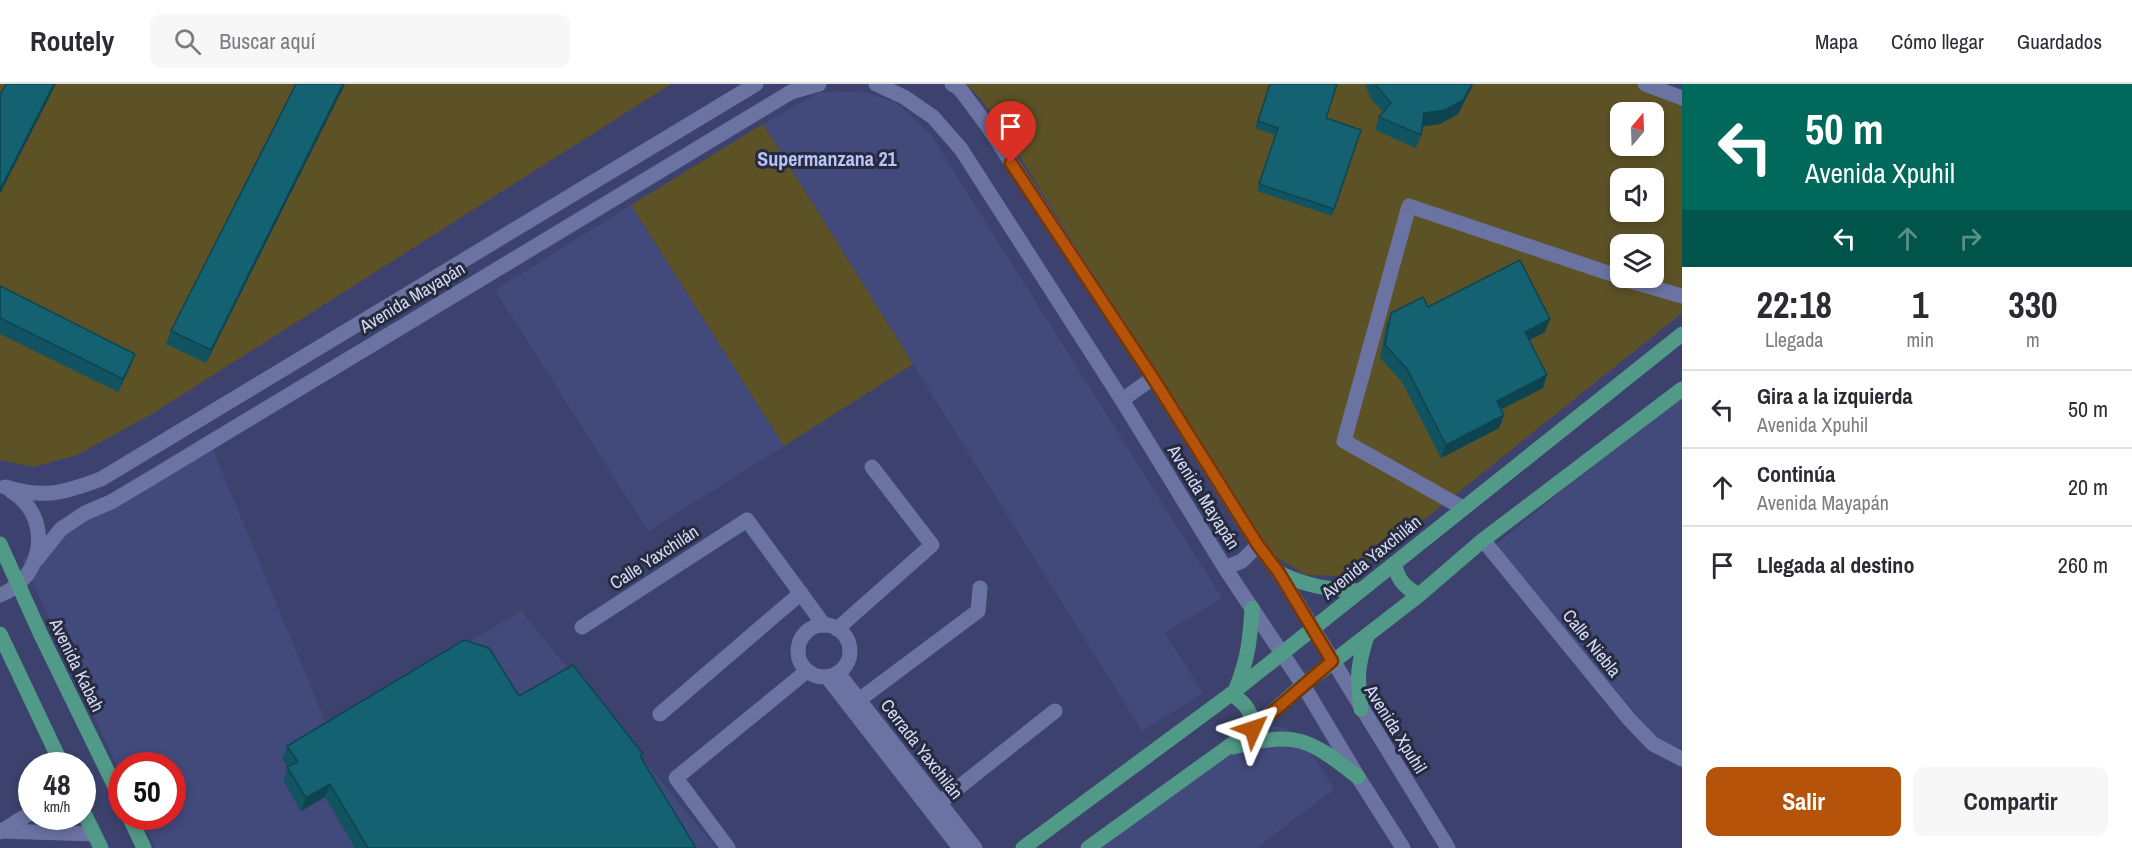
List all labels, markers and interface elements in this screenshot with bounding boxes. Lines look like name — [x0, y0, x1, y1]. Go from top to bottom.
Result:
search box — [150, 14, 570, 68]
text: Routely — [30, 22, 114, 60]
icon: search — [171, 25, 204, 58]
text: Buscar aquí — [219, 26, 315, 56]
text: Mapa — [1815, 27, 1858, 56]
text: Cómo llegar — [1891, 27, 1984, 56]
text: Guardados — [2017, 27, 2102, 56]
pin — [985, 101, 1036, 163]
text: 50 m — [1805, 101, 1884, 157]
north arrow — [1610, 102, 1664, 156]
map controls — [1610, 102, 1664, 288]
icon: left — [1706, 108, 1784, 186]
icon: arrive — [994, 110, 1027, 143]
district label: Supermanzana 21 — [757, 145, 898, 172]
text: Avenida Xpuhil — [1805, 155, 1955, 191]
button: sound — [1610, 168, 1664, 222]
icon: left — [1828, 222, 1861, 255]
icon: ahead — [1891, 222, 1924, 255]
icon: right — [1954, 222, 1987, 255]
button: layers — [1610, 234, 1664, 288]
street label: Avenida Mayapán — [354, 256, 469, 339]
text: 22:18 — [1756, 281, 1832, 329]
text: 1 — [1912, 281, 1928, 329]
text: 330 — [2008, 281, 2058, 329]
text: Llegada — [1765, 326, 1823, 353]
text: min — [1906, 326, 1934, 353]
text: m — [2026, 326, 2040, 353]
text: Gira a la izquierda — [1757, 381, 1912, 411]
icon: left — [1706, 393, 1739, 426]
text: 50 m — [2068, 394, 2108, 424]
text: Avenida Xpuhil — [1757, 411, 1868, 438]
street label: Avenida Mayapán — [1161, 439, 1246, 554]
text: Continúa — [1757, 459, 1835, 489]
icon: ahead — [1706, 471, 1739, 504]
text: 20 m — [2068, 472, 2108, 502]
text: Avenida Mayapán — [1757, 489, 1889, 516]
street label: Avenida Yaxchilán — [1315, 509, 1426, 606]
street label: Calle Yaxchilán — [605, 519, 703, 595]
icon: arrive — [1706, 549, 1739, 582]
text: Llegada al destino — [1757, 550, 1914, 580]
text: 260 m — [2058, 550, 2108, 580]
street label: Calle Niebla — [1557, 604, 1627, 682]
street label: Avenida Kabah — [43, 613, 110, 716]
street label: Avenida Xpuhil — [1358, 679, 1433, 778]
street label: Cerrada Yaxchilán — [875, 694, 969, 804]
position arrow — [1221, 697, 1285, 761]
speed limit sign: 50 — [108, 752, 186, 830]
text: 48 — [43, 764, 71, 804]
button: Salir — [1706, 767, 1901, 836]
button: Compartir — [1913, 767, 2108, 836]
text: km/h — [44, 796, 70, 817]

